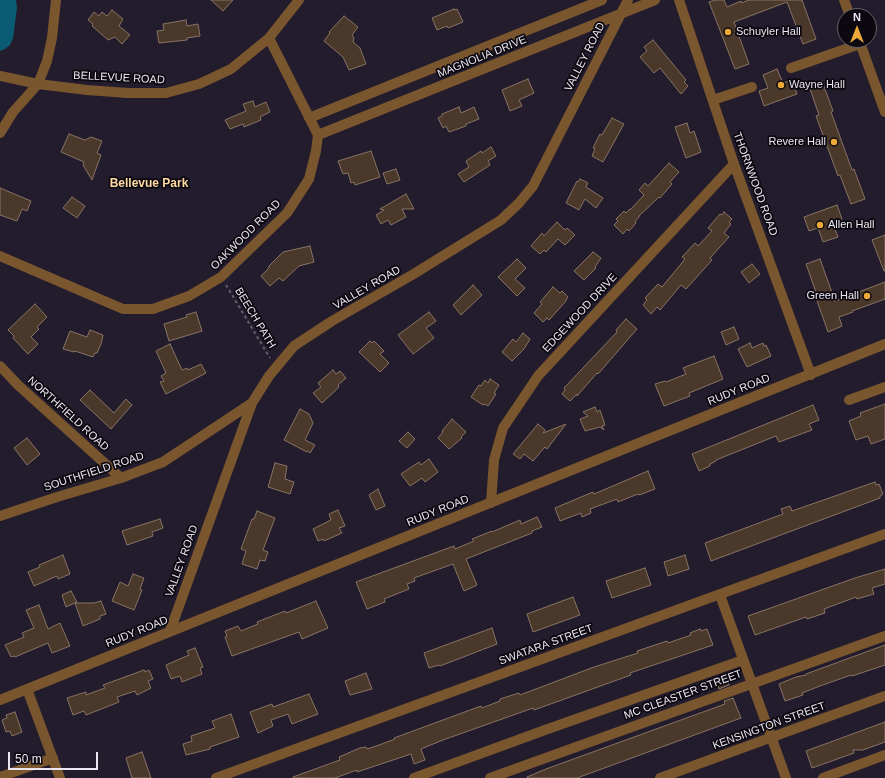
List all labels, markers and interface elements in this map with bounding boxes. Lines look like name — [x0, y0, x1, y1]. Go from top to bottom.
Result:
north arrow — [837, 8, 877, 48]
text: N — [853, 11, 861, 23]
street label: VALLEY ROAD — [562, 20, 608, 94]
place label: Schuyler Hall — [736, 25, 801, 39]
marker: Schuyler Hall — [723, 27, 733, 37]
street label: MAGNOLIA DRIVE — [436, 33, 528, 81]
street label: BELLEVUE ROAD — [73, 69, 165, 87]
place label: Wayne Hall — [789, 78, 845, 92]
marker: Wayne Hall — [776, 80, 786, 90]
street label: THORNWOOD ROAD — [730, 130, 780, 238]
place label: Revere Hall — [769, 135, 826, 149]
marker: Revere Hall — [829, 137, 839, 147]
district label: Bellevue Park — [110, 177, 188, 191]
street label: OAKWOOD ROAD — [208, 197, 284, 273]
place label: Allen Hall — [828, 218, 874, 232]
marker: Allen Hall — [815, 220, 825, 230]
street label: VALLEY ROAD — [331, 263, 403, 313]
street label: EDGEWOOD DRIVE — [540, 271, 620, 355]
street label: BEECH PATH — [232, 285, 278, 351]
place label: Green Hall — [806, 289, 859, 303]
marker: Green Hall — [862, 291, 872, 301]
street label: RUDY ROAD — [706, 372, 772, 408]
street label: NORTHFIELD ROAD — [25, 374, 111, 454]
street label: SOUTHFIELD ROAD — [42, 450, 146, 494]
street label: RUDY ROAD — [405, 493, 471, 529]
street label: VALLEY ROAD — [163, 523, 201, 599]
street label: RUDY ROAD — [104, 614, 170, 650]
street label: SWATARA STREET — [497, 622, 595, 668]
street label: MC CLEASTER STREET — [622, 667, 744, 723]
street label: KENSINGTON STREET — [711, 699, 827, 753]
scale bar — [10, 744, 100, 770]
text: 50 m — [15, 752, 42, 766]

